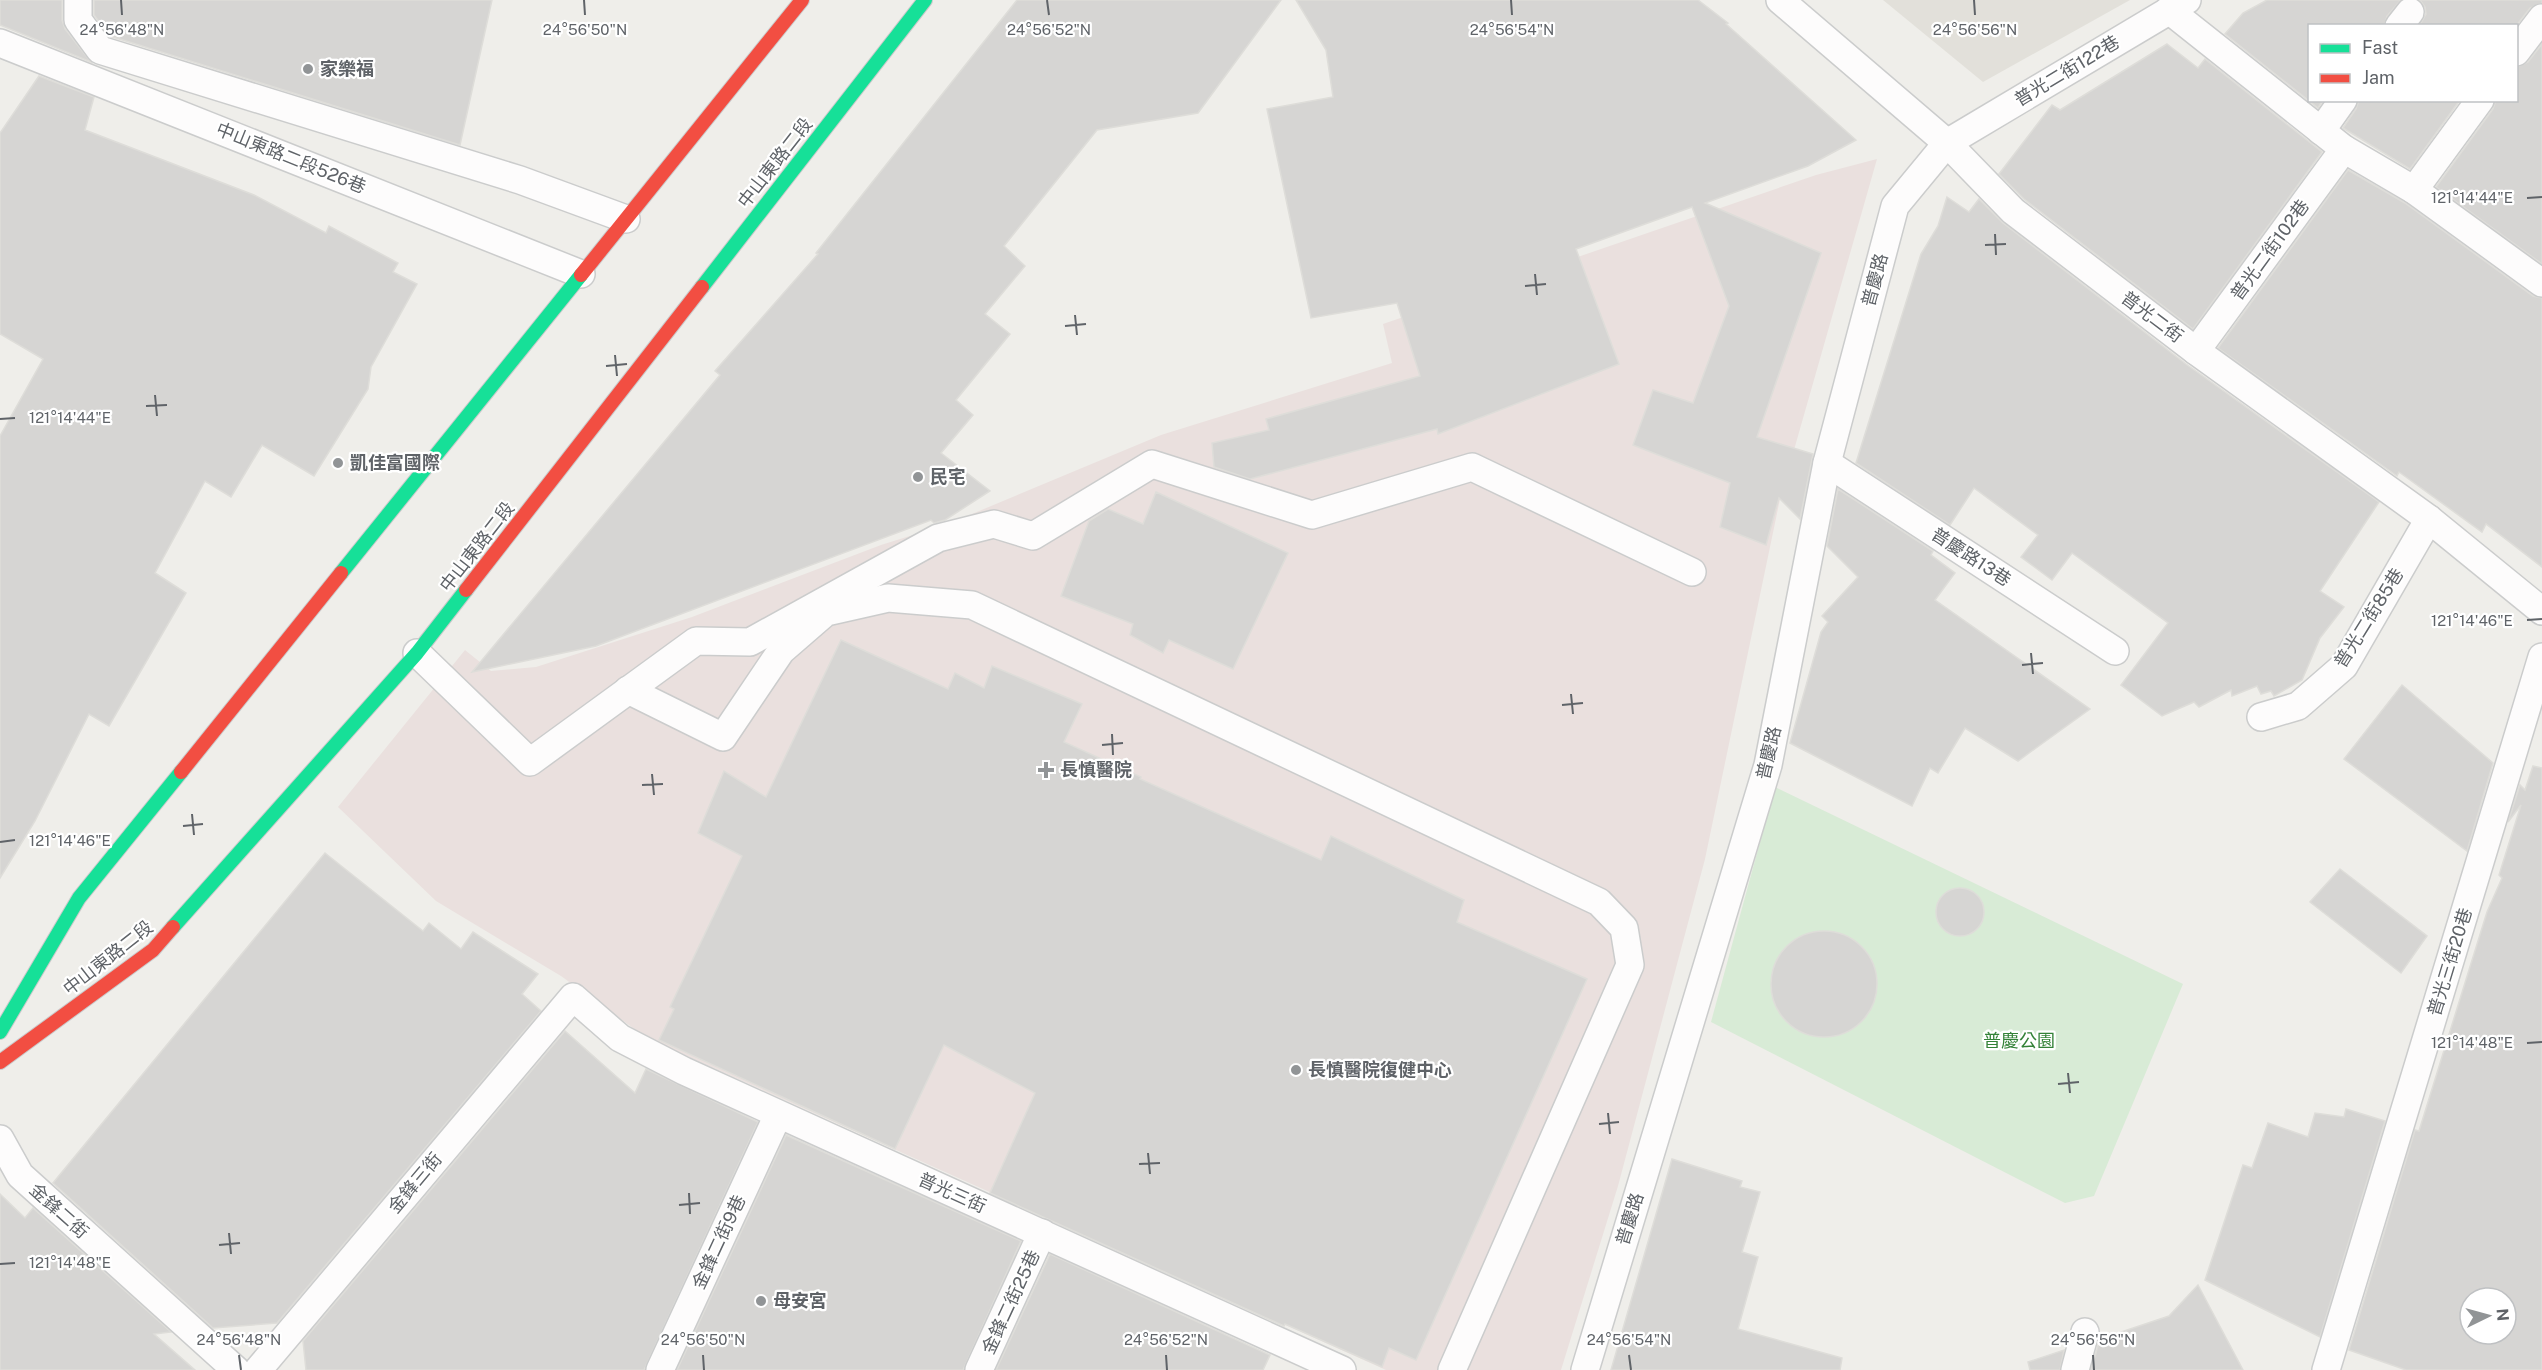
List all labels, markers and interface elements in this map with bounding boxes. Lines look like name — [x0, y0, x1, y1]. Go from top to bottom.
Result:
text: 24°56'48"N — [80, 21, 164, 38]
text: 24°56'50"N — [543, 21, 627, 38]
text: 24°56'52"N — [1007, 21, 1091, 38]
text: 24°56'54"N — [1470, 21, 1554, 38]
text: 24°56'56"N — [1933, 21, 2017, 38]
legend — [2308, 24, 2518, 102]
street label: 普光二街122巷 — [2010, 31, 2123, 110]
text: Fast — [2362, 37, 2398, 58]
place label: 家樂福 — [320, 58, 374, 79]
marker: 家樂福 — [301, 62, 315, 76]
text: Jam — [2362, 67, 2395, 88]
street label: 中山東路二段 — [733, 114, 816, 212]
street label: 中山東路二段526巷 — [213, 118, 369, 197]
text: 121°14'44"E — [2431, 189, 2513, 206]
street label: 普光二街102巷 — [2226, 195, 2313, 304]
street label: 普慶路 — [1857, 251, 1892, 309]
street label: 普光二街 — [2117, 287, 2187, 347]
text: 121°14'44"E — [29, 409, 111, 426]
place label: 凱佳富國際 — [350, 452, 440, 473]
marker: 凱佳富國際 — [331, 456, 345, 470]
place label: 民宅 — [930, 466, 966, 487]
marker: 民宅 — [911, 470, 925, 484]
street label: 中山東路二段 — [435, 498, 518, 596]
street label: 普慶路13巷 — [1928, 523, 2015, 590]
street label: 普光二街85巷 — [2330, 564, 2407, 671]
text: 121°14'46"E — [2431, 612, 2513, 629]
street label: 普慶路 — [1752, 724, 1785, 782]
place label: 長慎醫院 — [1060, 759, 1132, 780]
marker: 長慎醫院 — [1037, 761, 1055, 779]
text: 121°14'46"E — [29, 832, 111, 849]
street label: 普光三街20巷 — [2423, 905, 2476, 1018]
street label: 中山東路二段 — [59, 916, 157, 999]
park label: 普慶公園 — [1983, 1030, 2055, 1051]
text: 121°14'48"E — [2431, 1034, 2513, 1051]
place label: 長慎醫院復健中心 — [1308, 1059, 1452, 1080]
marker: 長慎醫院復健中心 — [1289, 1063, 1303, 1077]
street label: 金鋒三街 — [383, 1148, 446, 1217]
street label: 普光三街 — [915, 1168, 989, 1217]
street label: 金鋒二街 — [26, 1179, 93, 1243]
street label: 普慶路 — [1612, 1190, 1647, 1248]
street label: 金鋒二街9巷 — [688, 1191, 749, 1292]
street label: 金鋒二街25巷 — [977, 1246, 1044, 1357]
text: 121°14'48"E — [29, 1254, 111, 1271]
north arrow — [2458, 1286, 2518, 1346]
place label: 母安宮 — [773, 1290, 827, 1311]
marker: 母安宮 — [754, 1294, 768, 1308]
text: N — [2492, 1308, 2512, 1322]
text: 24°56'48"N — [197, 1331, 281, 1348]
text: 24°56'50"N — [661, 1331, 745, 1348]
text: 24°56'52"N — [1124, 1331, 1208, 1348]
text: 24°56'54"N — [1587, 1331, 1671, 1348]
text: 24°56'56"N — [2051, 1331, 2135, 1348]

